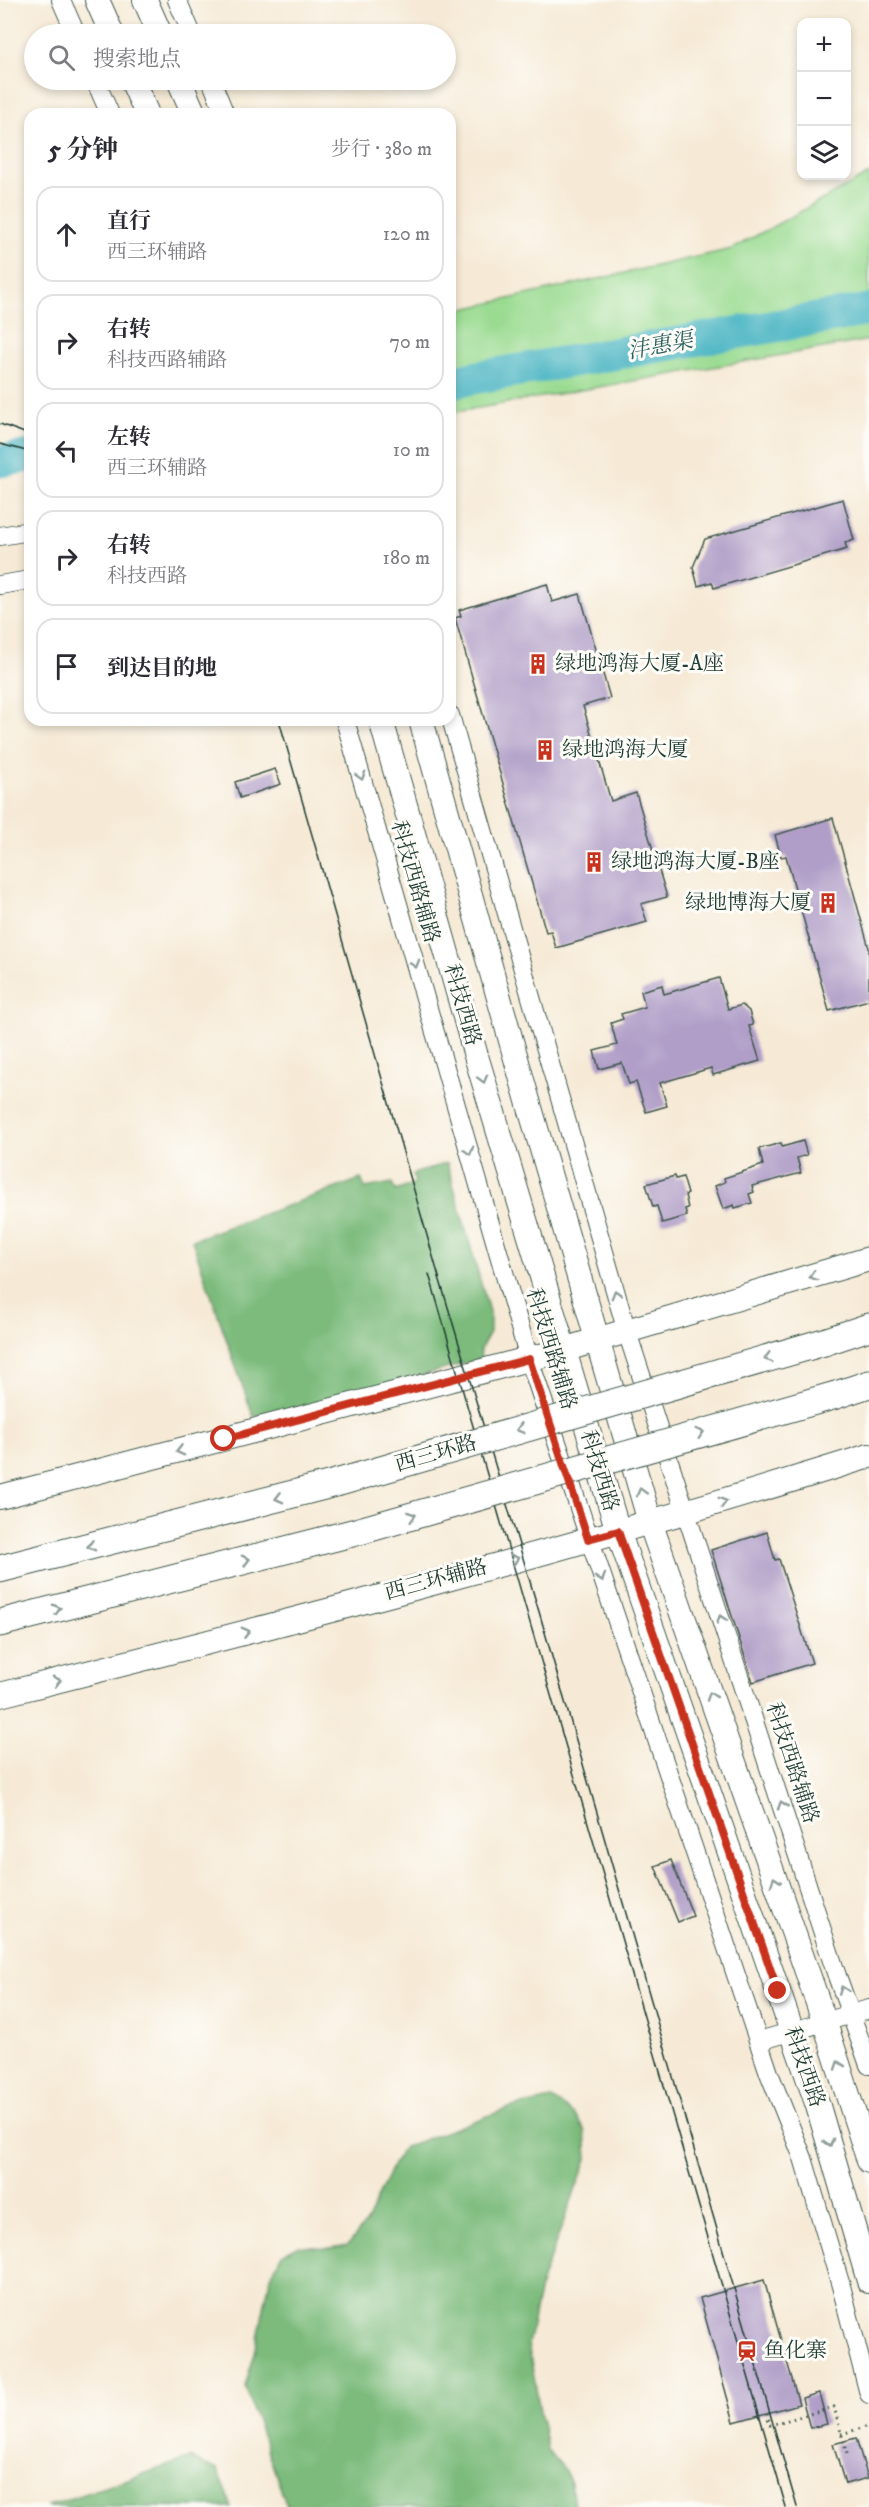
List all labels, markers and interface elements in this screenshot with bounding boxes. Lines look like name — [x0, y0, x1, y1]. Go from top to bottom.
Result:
map controls — [797, 18, 851, 180]
button: + — [797, 18, 851, 72]
search box — [24, 24, 456, 90]
icon: search — [45, 41, 78, 74]
text: 搜索地点 — [93, 46, 181, 73]
button: − — [797, 72, 851, 126]
button: layers — [797, 126, 851, 180]
text: 5 分钟 — [48, 134, 119, 167]
text: 步行 · 380 m — [331, 137, 432, 162]
text: 直行 — [107, 208, 151, 235]
icon: ahead — [50, 218, 83, 251]
text: 120 m — [383, 222, 430, 247]
text: 西三环辅路 — [107, 240, 207, 265]
text: 右转 — [107, 316, 151, 343]
icon: right — [50, 326, 83, 359]
water label: 沣惠渠 — [625, 326, 698, 365]
text: 70 m — [389, 330, 430, 355]
text: 科技西路辅路 — [107, 348, 227, 373]
text: 左转 — [107, 424, 151, 451]
icon: left — [50, 434, 83, 467]
text: 10 m — [393, 438, 430, 463]
text: 西三环辅路 — [107, 456, 207, 481]
text: 右转 — [107, 532, 151, 559]
icon: right — [50, 542, 83, 575]
text: 180 m — [383, 546, 430, 571]
text: 科技西路 — [107, 564, 187, 589]
icon: arrive — [50, 650, 83, 683]
place label: 绿地鸿海大厦-A座 — [555, 651, 724, 677]
building icon: 绿地鸿海大厦-A座 — [526, 652, 550, 676]
text: 到达目的地 — [107, 655, 217, 682]
place label: 绿地鸿海大厦 — [562, 737, 688, 763]
building icon: 绿地鸿海大厦 — [533, 738, 557, 762]
one-way arrow — [354, 770, 366, 781]
street label: 科技西路辅路 — [385, 818, 445, 946]
place label: 绿地鸿海大厦-B座 — [611, 849, 780, 875]
building icon: 绿地鸿海大厦-B座 — [582, 850, 606, 874]
place label: 绿地博海大厦 — [685, 890, 811, 916]
building icon: 绿地博海大厦 — [816, 891, 840, 915]
one-way arrow — [408, 958, 420, 969]
street label: 科技西路 — [438, 961, 486, 1049]
one-way arrow — [476, 1073, 488, 1084]
one-way arrow — [462, 1145, 474, 1156]
one-way arrow — [808, 1269, 819, 1281]
street label: 科技西路辅路 — [520, 1285, 582, 1413]
one-way arrow — [611, 1289, 623, 1300]
one-way arrow — [763, 1351, 774, 1363]
one-way arrow — [515, 1422, 526, 1434]
route start — [210, 1425, 236, 1451]
street label: 科技西路 — [574, 1427, 624, 1515]
one-way arrow — [694, 1428, 705, 1440]
street label: 西三环路 — [392, 1430, 480, 1478]
one-way arrow — [175, 1443, 185, 1456]
one-way arrow — [636, 1487, 649, 1497]
one-way arrow — [275, 1490, 285, 1503]
one-way arrow — [717, 1497, 728, 1509]
one-way arrow — [406, 1511, 417, 1523]
one-way arrow — [86, 1538, 96, 1551]
street label: 西三环辅路 — [382, 1554, 490, 1606]
one-way arrow — [509, 1554, 520, 1566]
one-way arrow — [240, 1555, 250, 1568]
one-way arrow — [594, 1572, 606, 1583]
one-way arrow — [51, 1603, 61, 1616]
one-way arrow — [716, 1614, 729, 1625]
one-way arrow — [240, 1627, 250, 1640]
one-way arrow — [51, 1676, 62, 1688]
one-way arrow — [705, 1692, 718, 1702]
street label: 科技西路辅路 — [760, 1699, 824, 1827]
one-way arrow — [776, 1800, 789, 1811]
one-way arrow — [769, 1876, 782, 1887]
route end — [764, 1977, 790, 2003]
one-way arrow — [838, 1985, 850, 1996]
street label: 科技西路 — [778, 2023, 830, 2111]
one-way arrow — [833, 2060, 846, 2071]
one-way arrow — [822, 2137, 834, 2148]
place label: 鱼化寨 — [764, 2338, 827, 2364]
station icon: 鱼化寨 — [735, 2339, 759, 2363]

